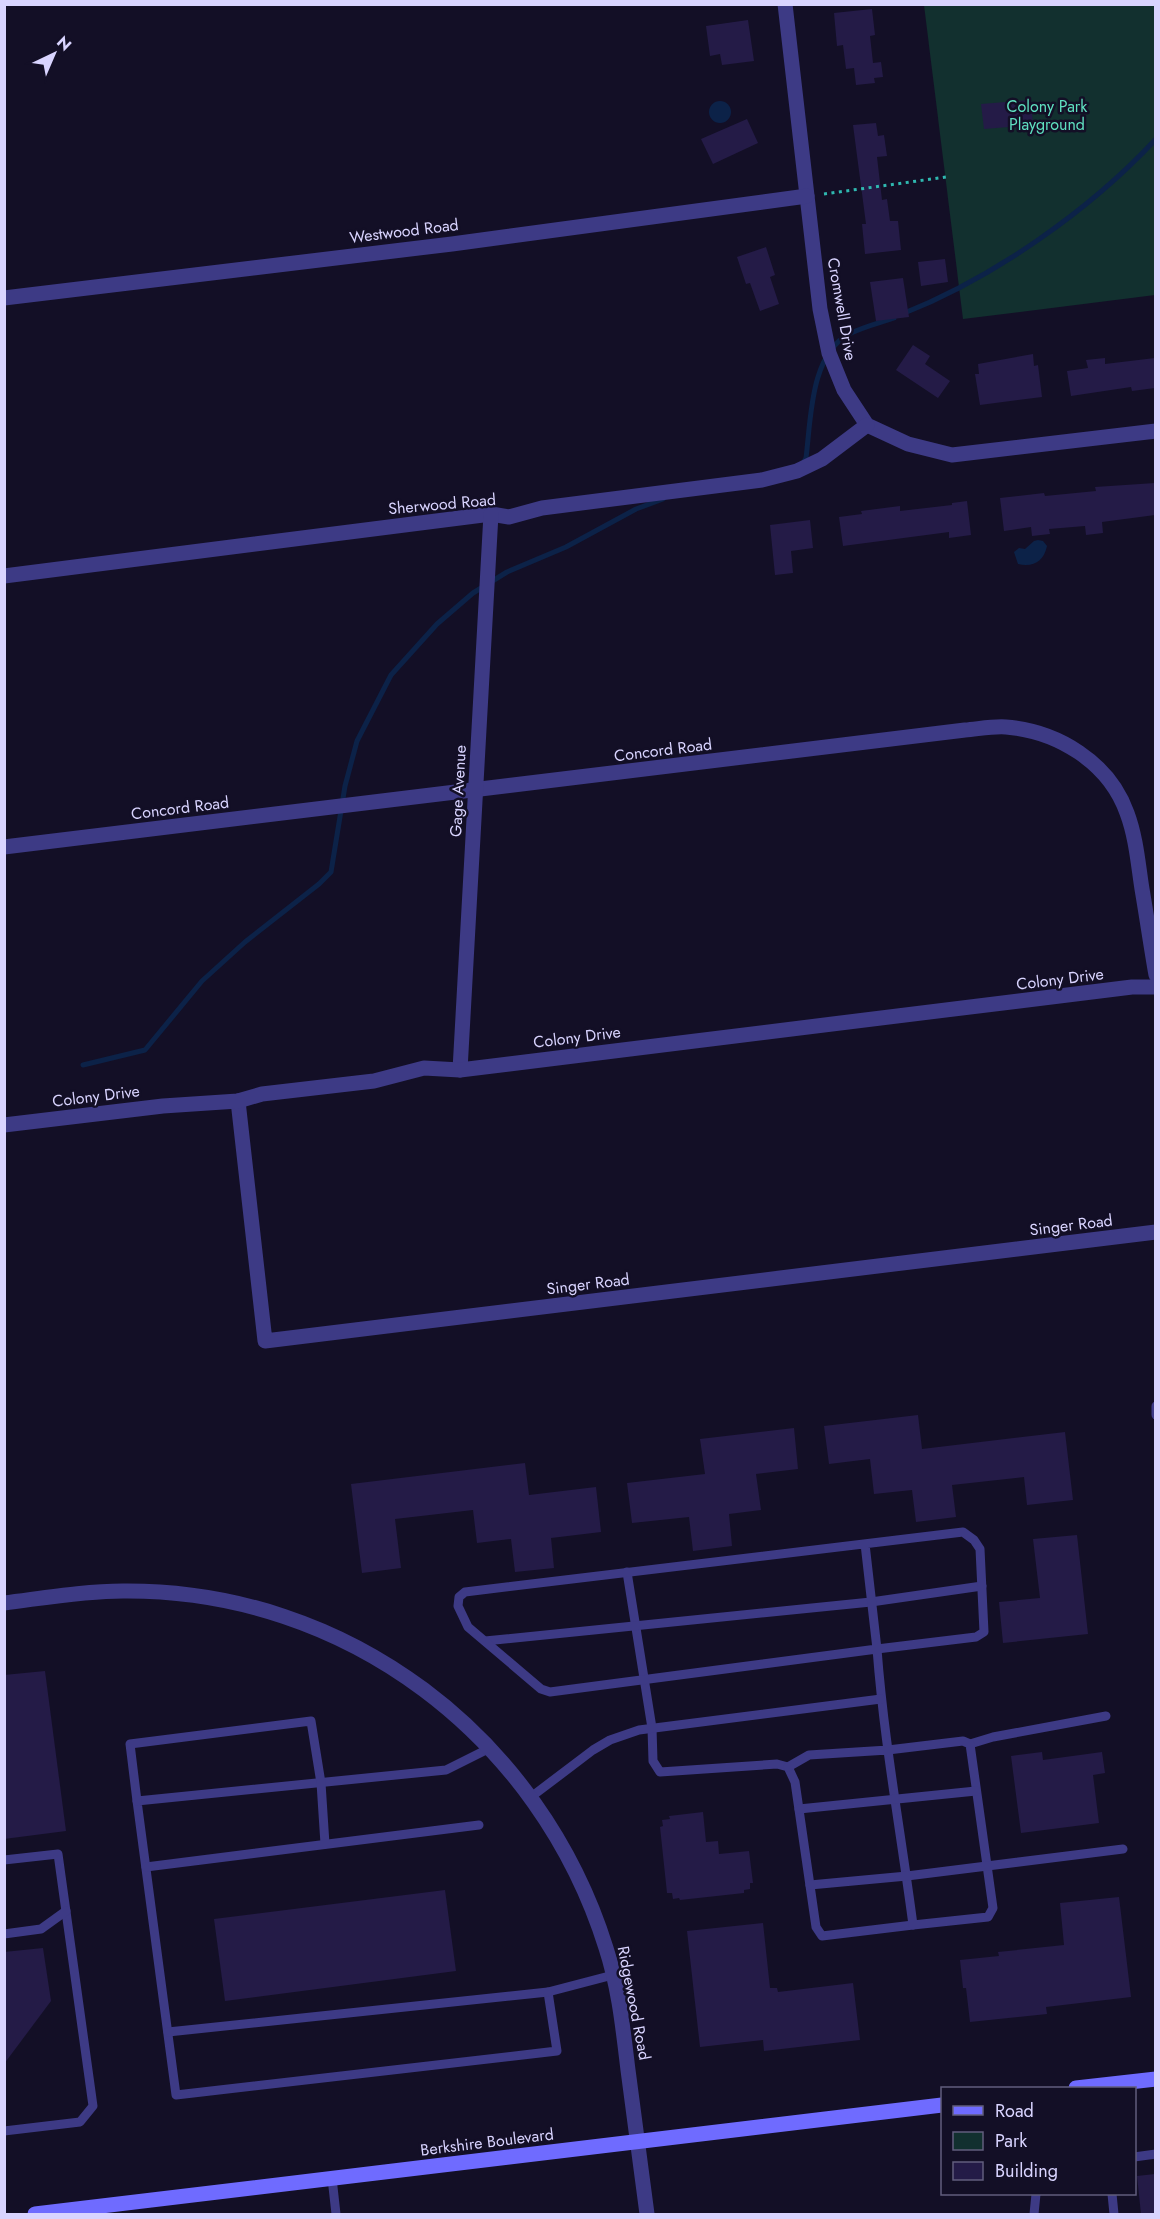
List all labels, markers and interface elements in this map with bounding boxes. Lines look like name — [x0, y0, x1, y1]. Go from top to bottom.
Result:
north arrow — [24, 24, 84, 84]
text: N — [52, 31, 77, 56]
park label: Colony Park Playground — [1007, 95, 1088, 136]
street label: Westwood Road — [348, 213, 460, 249]
street label: Cromwell Drive — [822, 256, 862, 362]
street label: Sherwood Road — [387, 488, 497, 520]
street label: Concord Road — [613, 733, 713, 767]
street label: Gage Avenue — [444, 744, 472, 838]
street label: Concord Road — [130, 791, 230, 825]
street label: Colony Drive — [1015, 962, 1105, 996]
street label: Colony Drive — [532, 1020, 622, 1054]
street label: Colony Drive — [51, 1079, 141, 1113]
street label: Singer Road — [1028, 1208, 1114, 1242]
street label: Singer Road — [545, 1267, 631, 1301]
street label: Ridgewood Road — [612, 1944, 656, 2062]
legend — [941, 2087, 1136, 2195]
text: Road — [995, 2098, 1034, 2124]
street label: Berkshire Boulevard — [419, 2122, 555, 2162]
text: Park — [995, 2128, 1027, 2154]
text: Building — [995, 2158, 1058, 2184]

